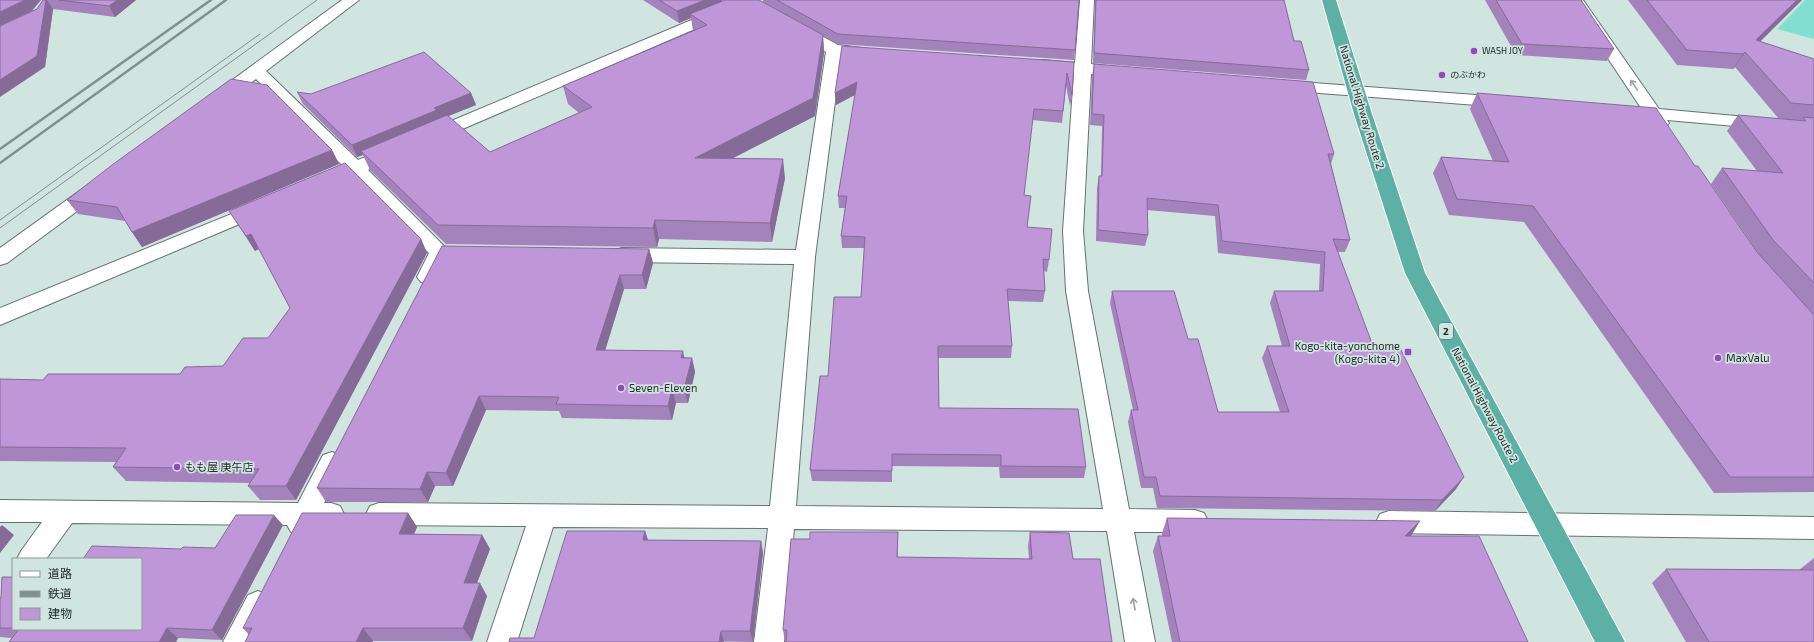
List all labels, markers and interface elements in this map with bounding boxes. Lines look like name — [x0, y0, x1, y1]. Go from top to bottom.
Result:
street label: National Highway Route 2 — [1337, 43, 1387, 170]
place label: WASH JOY — [1482, 45, 1524, 56]
marker: WASH JOY — [1469, 46, 1479, 56]
place label: のぶかわ — [1450, 69, 1486, 80]
marker: のぶかわ — [1437, 70, 1447, 80]
one-way arrow — [1630, 80, 1638, 91]
road number: 2 — [1439, 323, 1453, 339]
place label: Kogo-kita-yonchome (Kogo-kita 4) — [1295, 339, 1400, 365]
street label: National Highway Route 2 — [1450, 345, 1521, 465]
marker: Kogo-kita-yonchome (Kogo-kita 4) — [1403, 347, 1413, 357]
place label: MaxValu — [1726, 351, 1769, 364]
marker: MaxValu — [1713, 353, 1723, 363]
place label: Seven-Eleven — [629, 381, 697, 394]
marker: Seven-Eleven — [616, 383, 626, 393]
place label: もも屋 庚午店 — [185, 460, 253, 473]
marker: もも屋 庚午店 — [172, 462, 182, 472]
legend — [12, 558, 142, 630]
text: 道路 — [48, 566, 72, 580]
text: 鉄道 — [48, 586, 72, 600]
one-way arrow — [1129, 597, 1137, 610]
text: 建物 — [48, 606, 72, 620]

